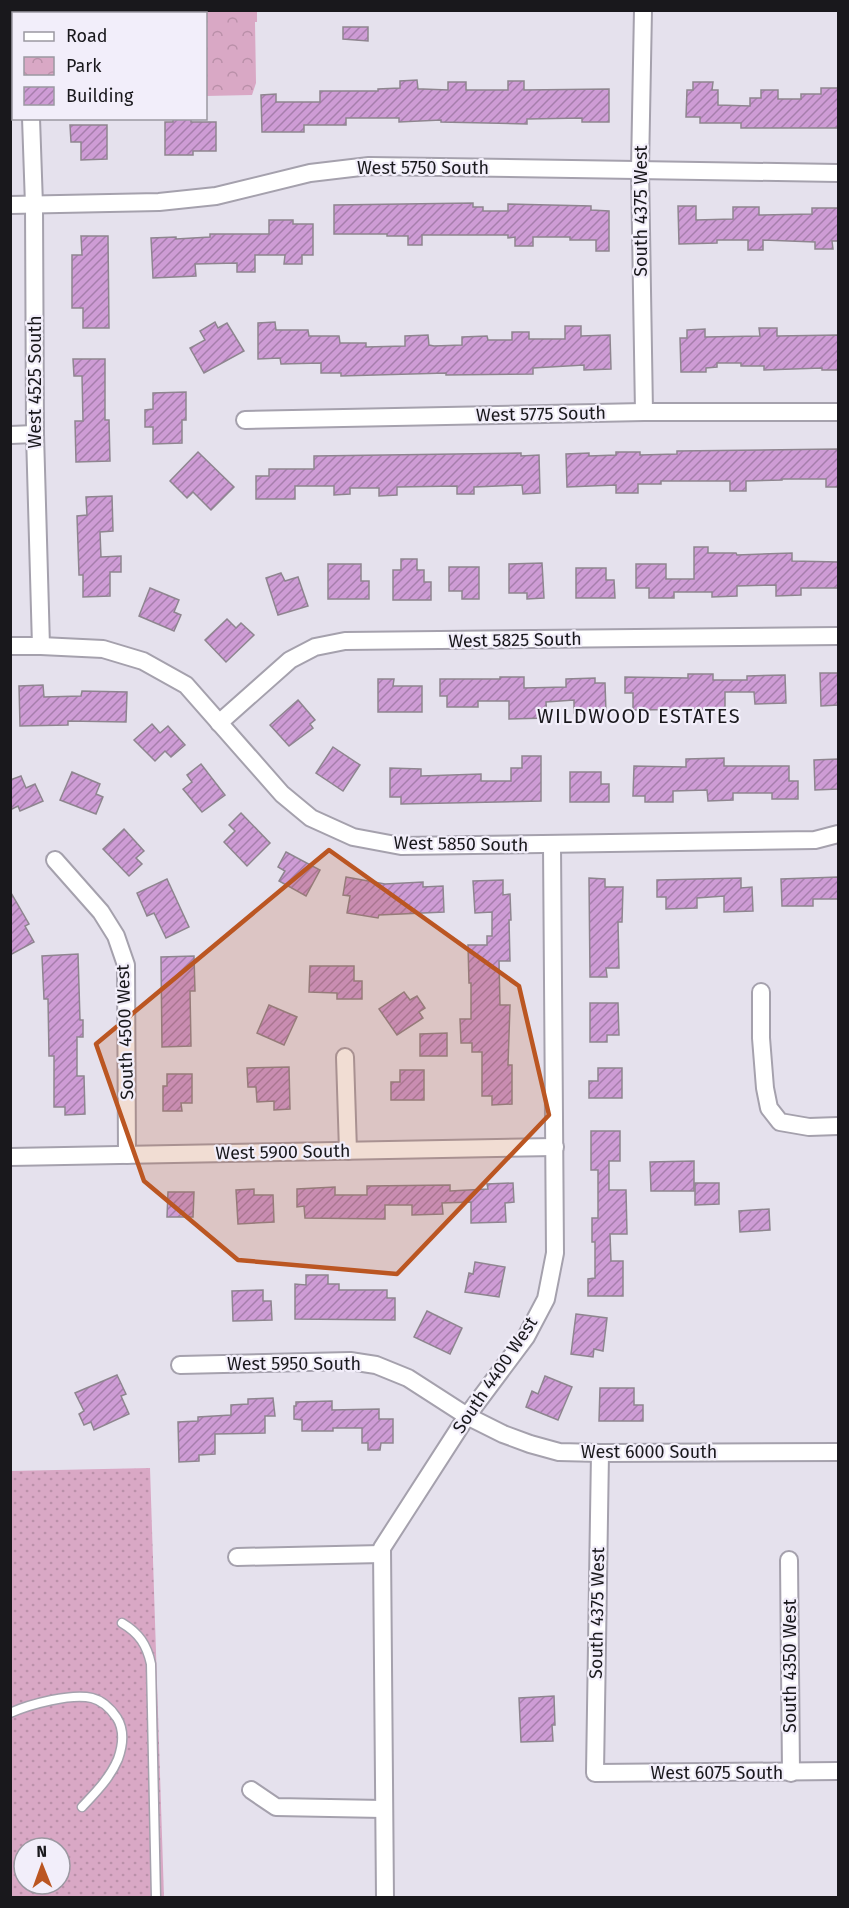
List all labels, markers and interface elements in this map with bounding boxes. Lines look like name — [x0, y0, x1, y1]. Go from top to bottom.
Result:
legend — [12, 12, 207, 120]
text: Road — [66, 25, 108, 47]
text: Park — [66, 55, 102, 77]
text: Building — [66, 85, 134, 107]
street label: South 4375 West — [630, 145, 652, 277]
street label: West 5750 South — [357, 157, 489, 179]
street label: West 4525 South — [24, 316, 46, 448]
street label: West 5775 South — [476, 402, 606, 426]
street label: West 5825 South — [448, 628, 582, 652]
district label: WILDWOOD ESTATES — [537, 704, 741, 728]
street label: West 5850 South — [393, 832, 529, 856]
street label: South 4500 West — [112, 964, 138, 1100]
street label: West 5900 South — [215, 1140, 351, 1164]
street label: South 4400 West — [448, 1312, 542, 1438]
street label: West 5950 South — [227, 1353, 361, 1375]
street label: West 6000 South — [581, 1441, 717, 1463]
street label: South 4375 West — [585, 1546, 609, 1679]
street label: South 4350 West — [779, 1598, 801, 1733]
street label: West 6075 South — [651, 1762, 783, 1784]
north arrow — [12, 1836, 72, 1896]
text: N — [36, 1842, 47, 1861]

